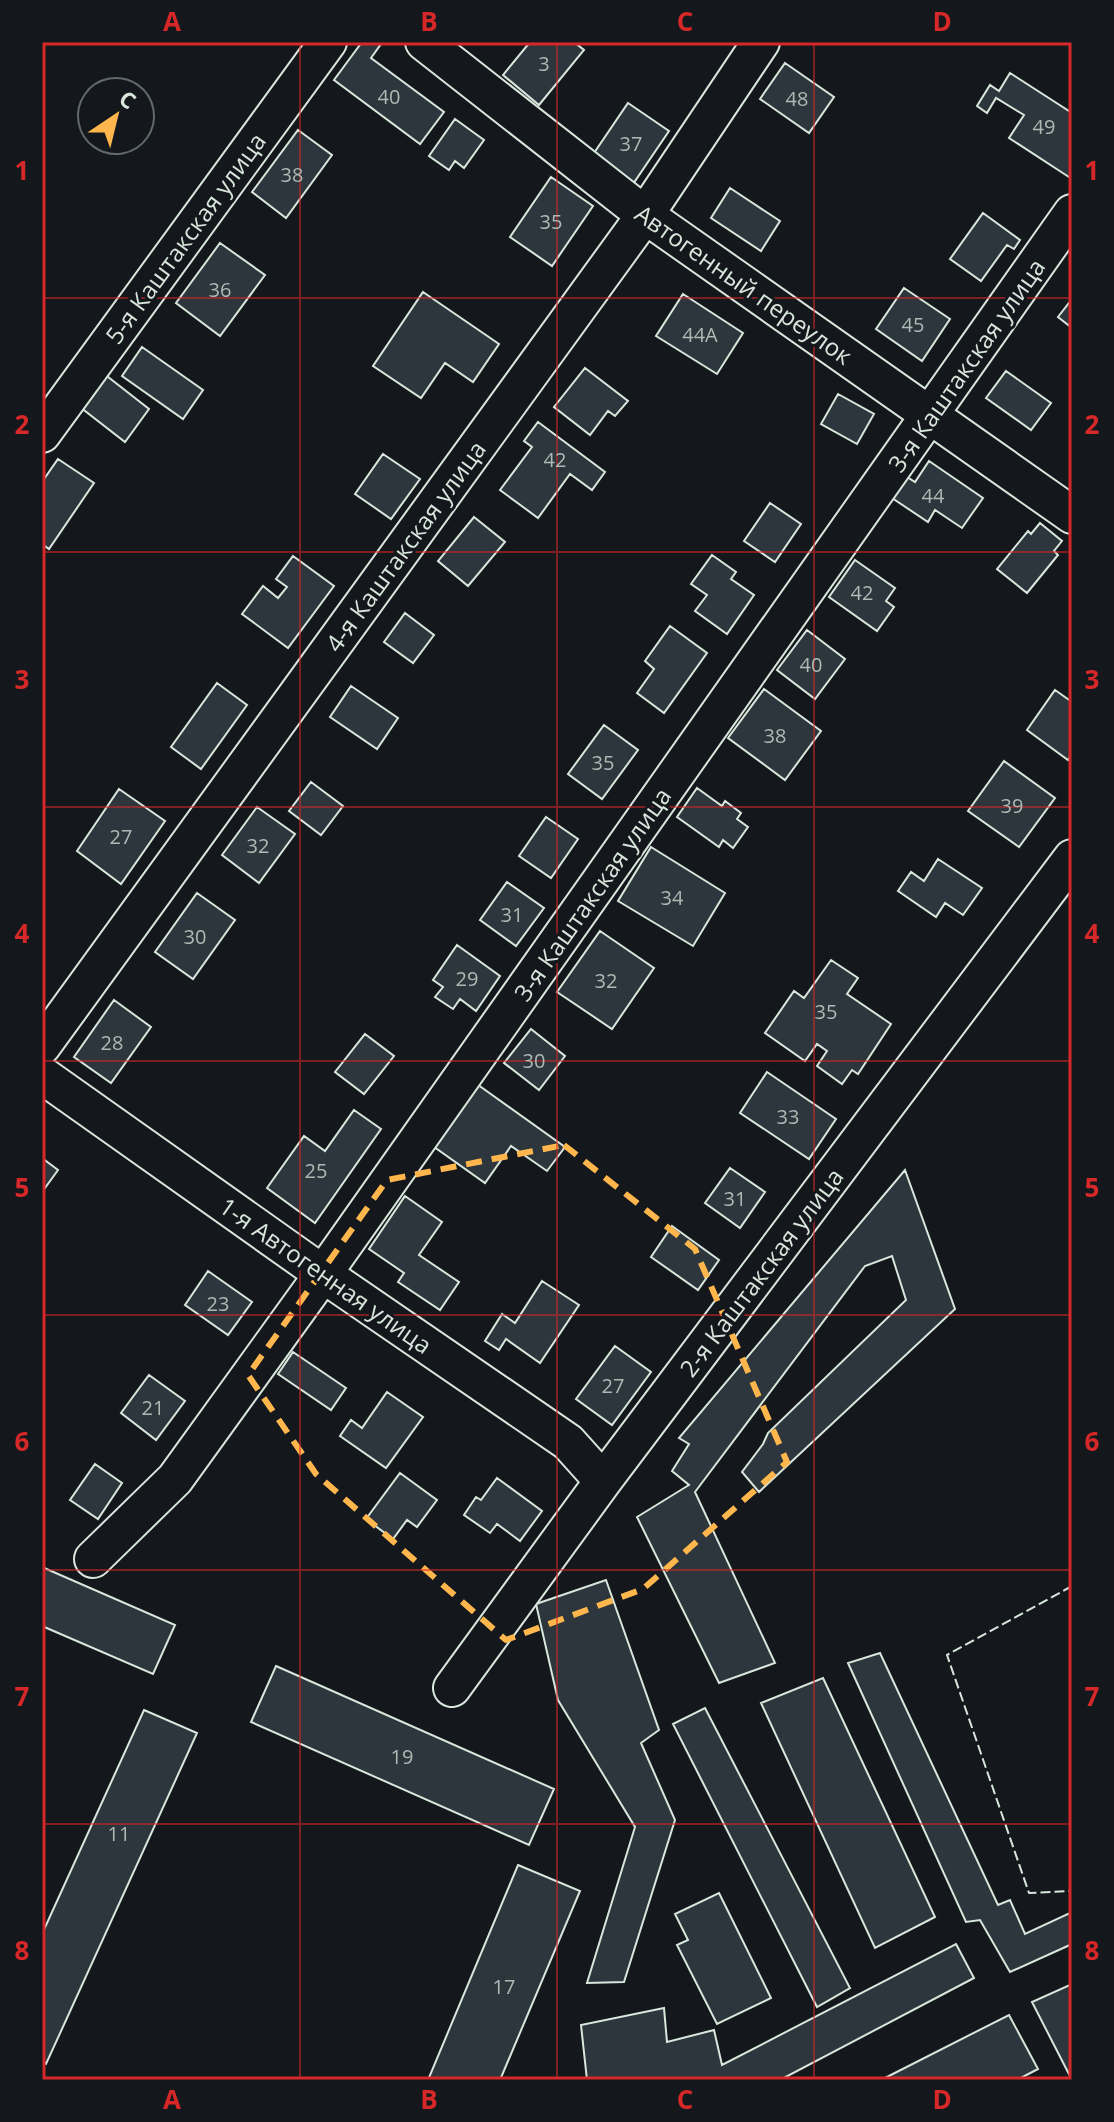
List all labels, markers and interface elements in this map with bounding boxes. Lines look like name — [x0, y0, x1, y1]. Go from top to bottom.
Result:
text: A — [163, 3, 181, 39]
text: B — [420, 3, 438, 39]
text: C — [677, 3, 693, 39]
text: D — [932, 3, 952, 39]
house number: 3 — [538, 50, 550, 77]
north arrow — [76, 76, 156, 156]
text: С — [114, 82, 142, 115]
house number: 40 — [378, 83, 400, 110]
house number: 48 — [786, 85, 808, 112]
house number: 49 — [1033, 113, 1055, 140]
street label: 5-я Каштакская улица — [97, 126, 273, 350]
house number: 37 — [620, 130, 642, 157]
text: 1 — [15, 152, 29, 188]
text: 1 — [1085, 152, 1099, 188]
house number: 38 — [281, 161, 303, 188]
street label: Автогенный переулок — [629, 197, 860, 372]
house number: 35 — [540, 208, 562, 235]
street label: 3-я Каштакская улица — [880, 252, 1052, 478]
house number: 36 — [209, 276, 231, 303]
house number: 45 — [902, 311, 924, 338]
house number: 44А — [682, 321, 718, 348]
text: 2 — [15, 406, 30, 442]
text: 2 — [1085, 406, 1100, 442]
street label: 4-я Каштакская улица — [317, 434, 493, 658]
house number: 42 — [544, 446, 566, 473]
house number: 44 — [922, 482, 945, 509]
house number: 42 — [851, 579, 873, 606]
house number: 40 — [800, 651, 822, 678]
text: 3 — [15, 661, 29, 697]
text: 3 — [1085, 661, 1099, 697]
house number: 38 — [764, 722, 786, 749]
house number: 35 — [592, 749, 614, 776]
street label: 3-я Каштакская улица — [506, 781, 678, 1007]
house number: 39 — [1001, 792, 1023, 819]
house number: 27 — [110, 823, 132, 850]
house number: 32 — [247, 832, 269, 859]
house number: 34 — [661, 884, 684, 911]
house number: 31 — [501, 901, 523, 928]
text: 4 — [15, 915, 30, 951]
text: 4 — [1085, 915, 1100, 951]
house number: 30 — [184, 923, 206, 950]
house number: 29 — [456, 965, 478, 992]
house number: 32 — [595, 967, 617, 994]
house number: 35 — [815, 998, 837, 1025]
house number: 28 — [101, 1029, 123, 1056]
house number: 30 — [523, 1047, 545, 1074]
house number: 33 — [777, 1103, 799, 1130]
house number: 25 — [305, 1157, 327, 1184]
street label: 2-я Каштакская улица — [672, 1161, 850, 1383]
text: 5 — [15, 1169, 29, 1205]
text: 5 — [1085, 1169, 1099, 1205]
house number: 31 — [724, 1185, 746, 1212]
street label: 1-я Автогенная улица — [213, 1189, 439, 1361]
house number: 23 — [207, 1290, 229, 1317]
house number: 27 — [602, 1372, 624, 1399]
house number: 21 — [142, 1394, 164, 1421]
text: 6 — [15, 1423, 30, 1459]
text: 6 — [1085, 1423, 1100, 1459]
text: 7 — [15, 1678, 30, 1714]
text: 7 — [1085, 1678, 1100, 1714]
house number: 19 — [391, 1743, 413, 1770]
house number: 11 — [108, 1820, 130, 1847]
text: 8 — [15, 1932, 29, 1968]
text: 8 — [1085, 1932, 1099, 1968]
house number: 17 — [493, 1973, 515, 2000]
text: A — [163, 2081, 181, 2117]
text: B — [420, 2081, 438, 2117]
text: C — [677, 2081, 693, 2117]
text: D — [932, 2081, 952, 2117]

